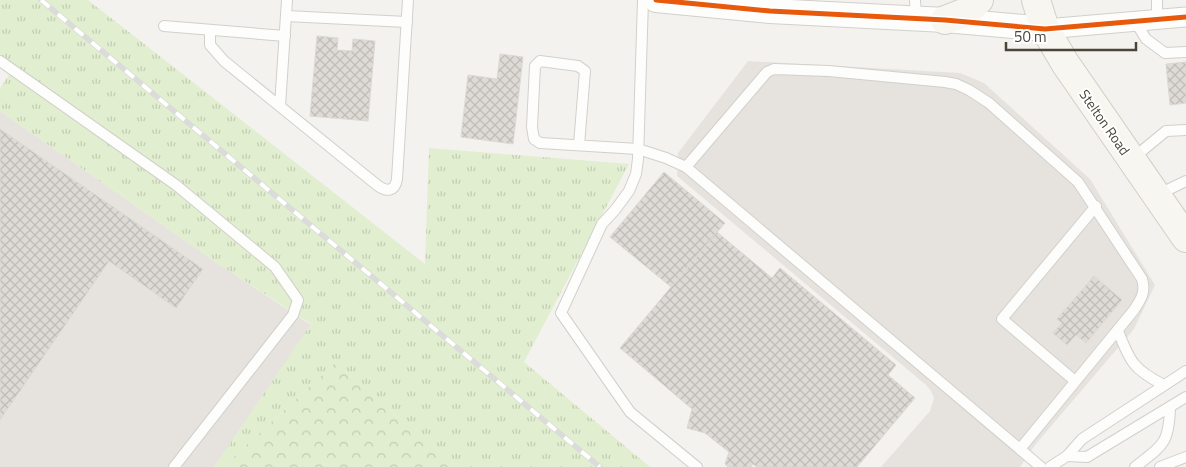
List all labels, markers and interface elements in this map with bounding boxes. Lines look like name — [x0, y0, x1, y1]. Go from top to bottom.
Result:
scale bar — [1006, 20, 1136, 52]
text: 50 m — [1014, 25, 1047, 48]
street label: Stelton Road — [1075, 85, 1135, 159]

